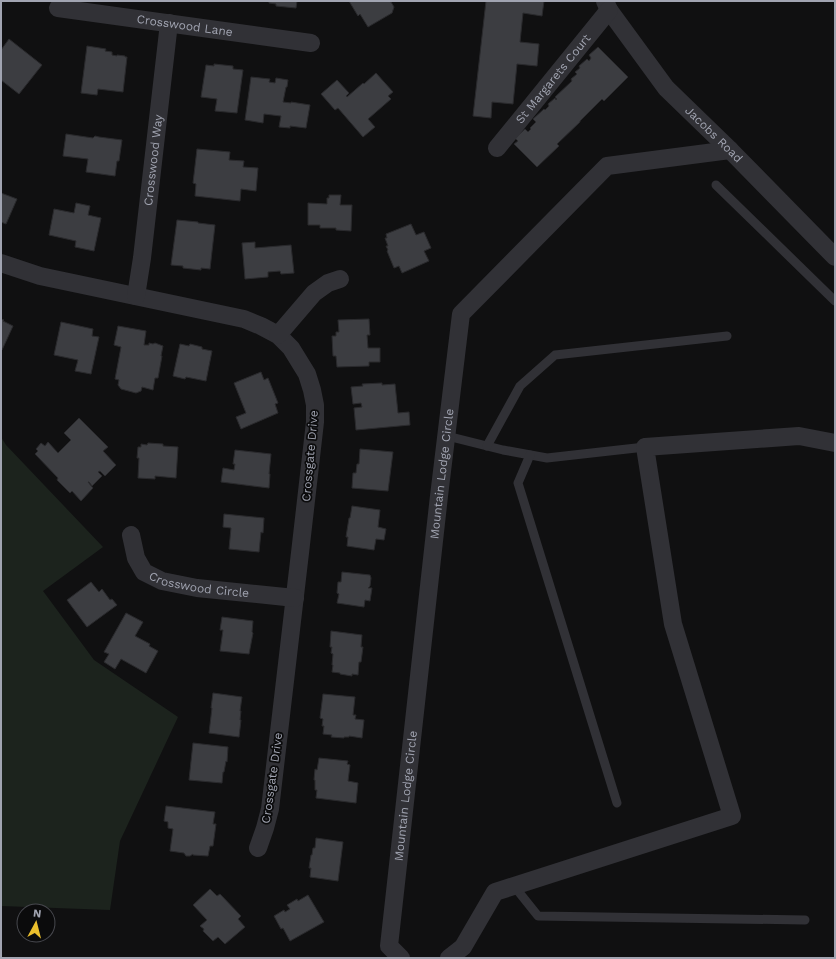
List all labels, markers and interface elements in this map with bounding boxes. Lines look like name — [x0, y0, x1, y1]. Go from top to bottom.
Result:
street label: Crosswood Lane — [136, 12, 234, 39]
street label: St Margarets Court — [513, 31, 593, 126]
street label: Jacobs Road — [682, 103, 745, 165]
street label: Crosswood Way — [141, 113, 166, 206]
street label: Mountain Lodge Circle — [427, 408, 457, 540]
street label: Crossgate Drive — [299, 410, 321, 502]
street label: Crosswood Circle — [147, 569, 250, 600]
street label: Mountain Lodge Circle — [391, 730, 420, 862]
street label: Crossgate Drive — [259, 732, 285, 824]
north arrow — [16, 903, 56, 943]
text: N — [32, 907, 42, 921]

